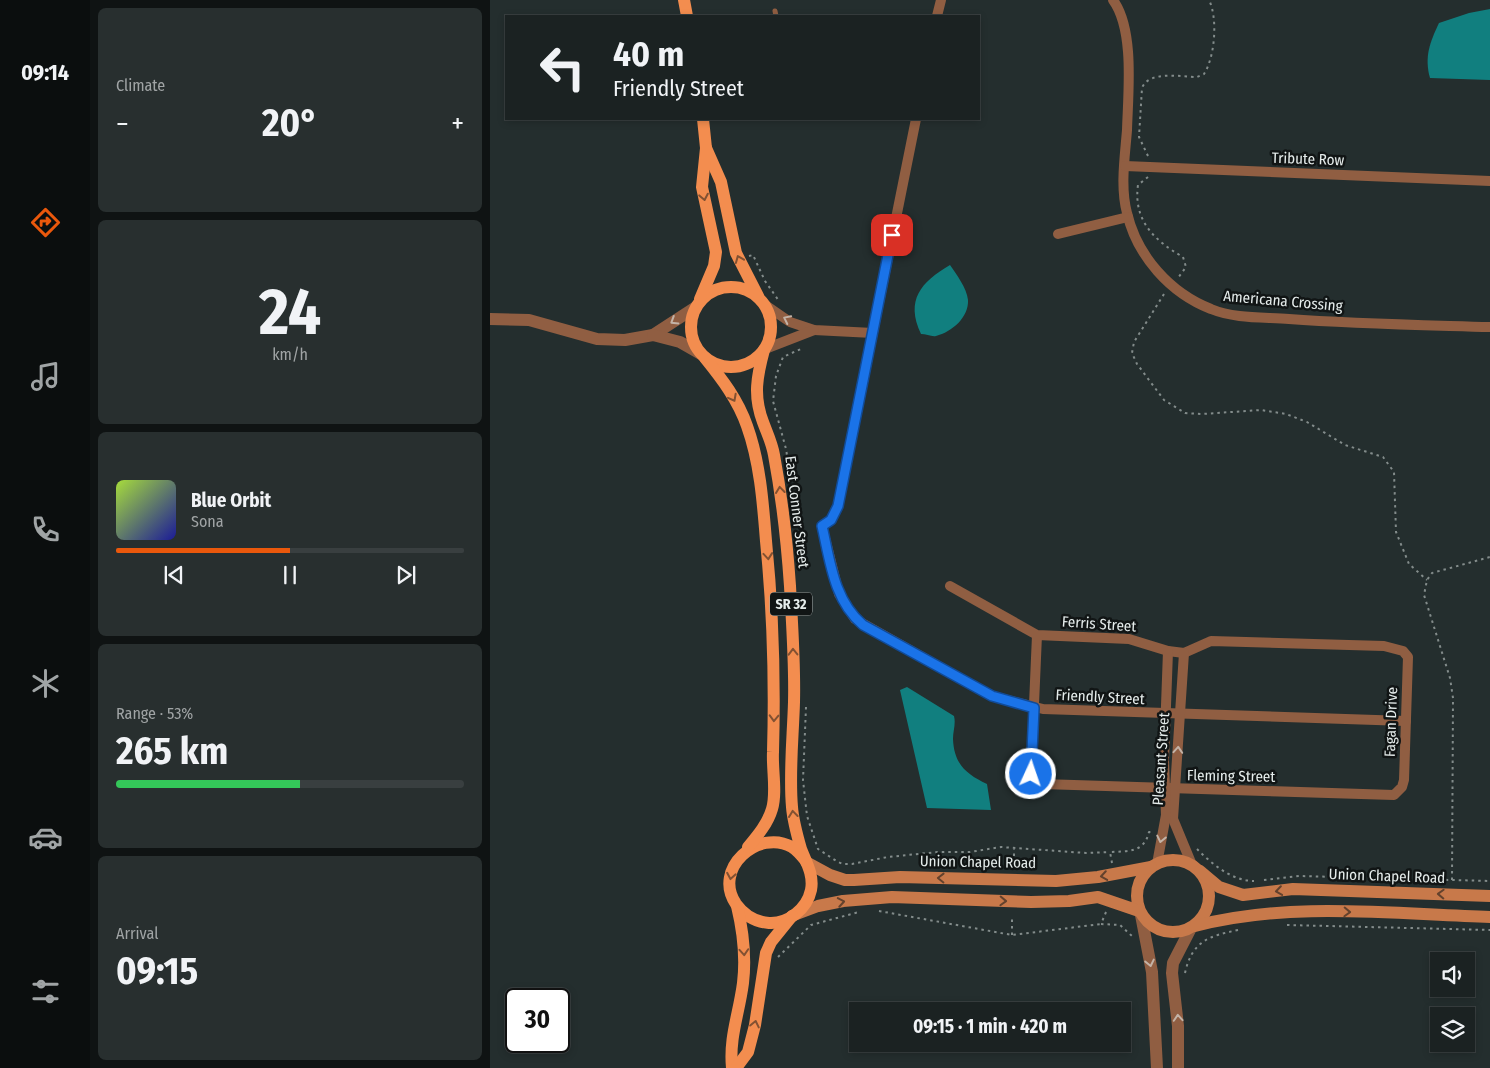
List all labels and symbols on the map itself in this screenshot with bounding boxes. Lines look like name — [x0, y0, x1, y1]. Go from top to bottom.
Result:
street label: Tribute Row — [1271, 149, 1345, 169]
one-way arrow — [698, 192, 709, 201]
pin — [871, 214, 913, 256]
one-way arrow — [735, 255, 745, 263]
street label: Americana Crossing — [1223, 287, 1343, 315]
one-way arrow — [671, 314, 680, 324]
one-way arrow — [784, 316, 793, 326]
one-way arrow — [727, 393, 737, 402]
street label: East Conner Street — [781, 455, 813, 569]
one-way arrow — [775, 485, 786, 493]
one-way arrow — [762, 552, 773, 560]
road number: SR 32 — [770, 592, 812, 616]
street label: Ferris Street — [1061, 612, 1137, 636]
one-way arrow — [788, 647, 798, 655]
street label: Friendly Street — [1055, 686, 1145, 708]
street label: Fagan Drive — [1381, 687, 1401, 757]
street label: Pleasant Street — [1149, 712, 1173, 806]
one-way arrow — [768, 714, 779, 722]
one-way arrow — [1172, 746, 1183, 754]
position arrow — [1004, 747, 1056, 799]
street label: Fleming Street — [1187, 766, 1275, 786]
one-way arrow — [788, 810, 799, 818]
one-way arrow — [1156, 835, 1167, 844]
street label: Union Chapel Road — [920, 852, 1036, 872]
street label: Union Chapel Road — [1328, 865, 1446, 887]
one-way arrow — [1099, 871, 1108, 881]
one-way arrow — [727, 872, 737, 881]
one-way arrow — [937, 872, 945, 883]
one-way arrow — [1275, 885, 1283, 896]
one-way arrow — [1437, 889, 1445, 899]
one-way arrow — [999, 895, 1007, 906]
one-way arrow — [836, 897, 845, 907]
one-way arrow — [1344, 907, 1351, 917]
one-way arrow — [738, 948, 749, 956]
one-way arrow — [1144, 958, 1155, 967]
speed limit sign: 30 — [505, 988, 570, 1053]
one-way arrow — [1172, 1014, 1183, 1022]
one-way arrow — [749, 1020, 760, 1029]

